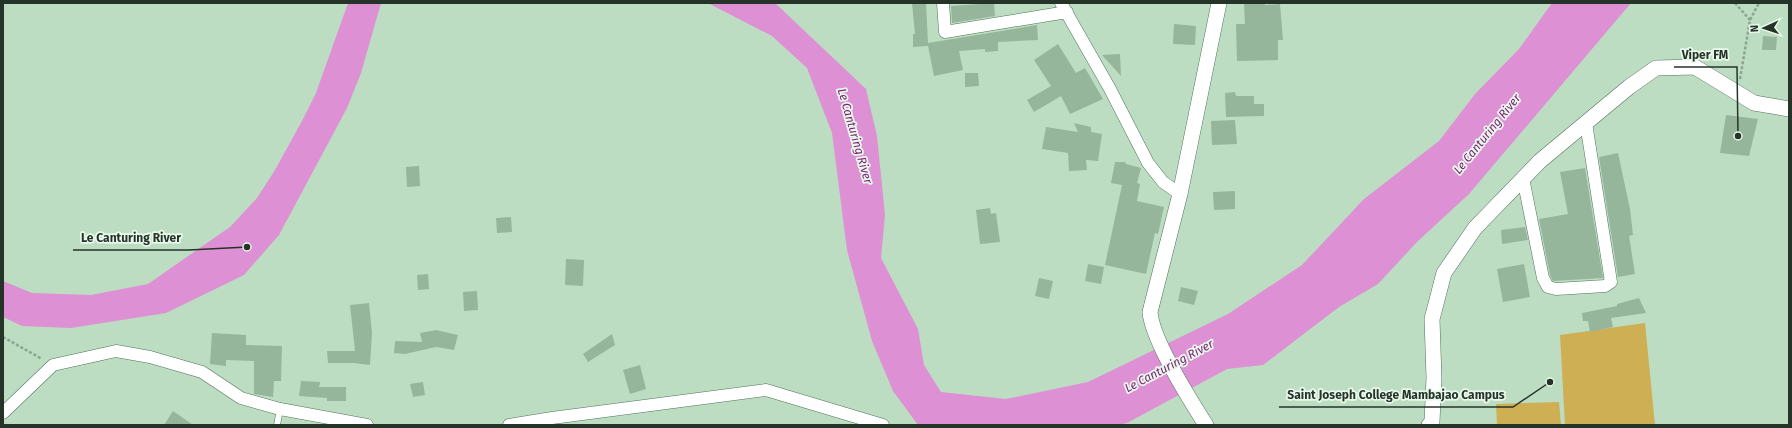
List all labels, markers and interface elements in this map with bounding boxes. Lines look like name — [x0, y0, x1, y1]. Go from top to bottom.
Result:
north arrow — [1744, 8, 1784, 48]
text: N — [1748, 25, 1761, 32]
callout: Viper FM — [1674, 43, 1737, 67]
text: Viper FM — [1681, 48, 1729, 62]
water label: Le Canturing River — [835, 87, 875, 186]
water label: Le Canturing River — [1451, 91, 1524, 177]
callout: Le Canturing River — [73, 226, 189, 250]
text: Le Canturing River — [81, 231, 181, 245]
water label: Le Canturing River — [1122, 337, 1216, 395]
callout: Saint Joseph College Mambajao Campus — [1279, 383, 1513, 407]
text: Saint Joseph College Mambajao Campus — [1287, 388, 1505, 402]

